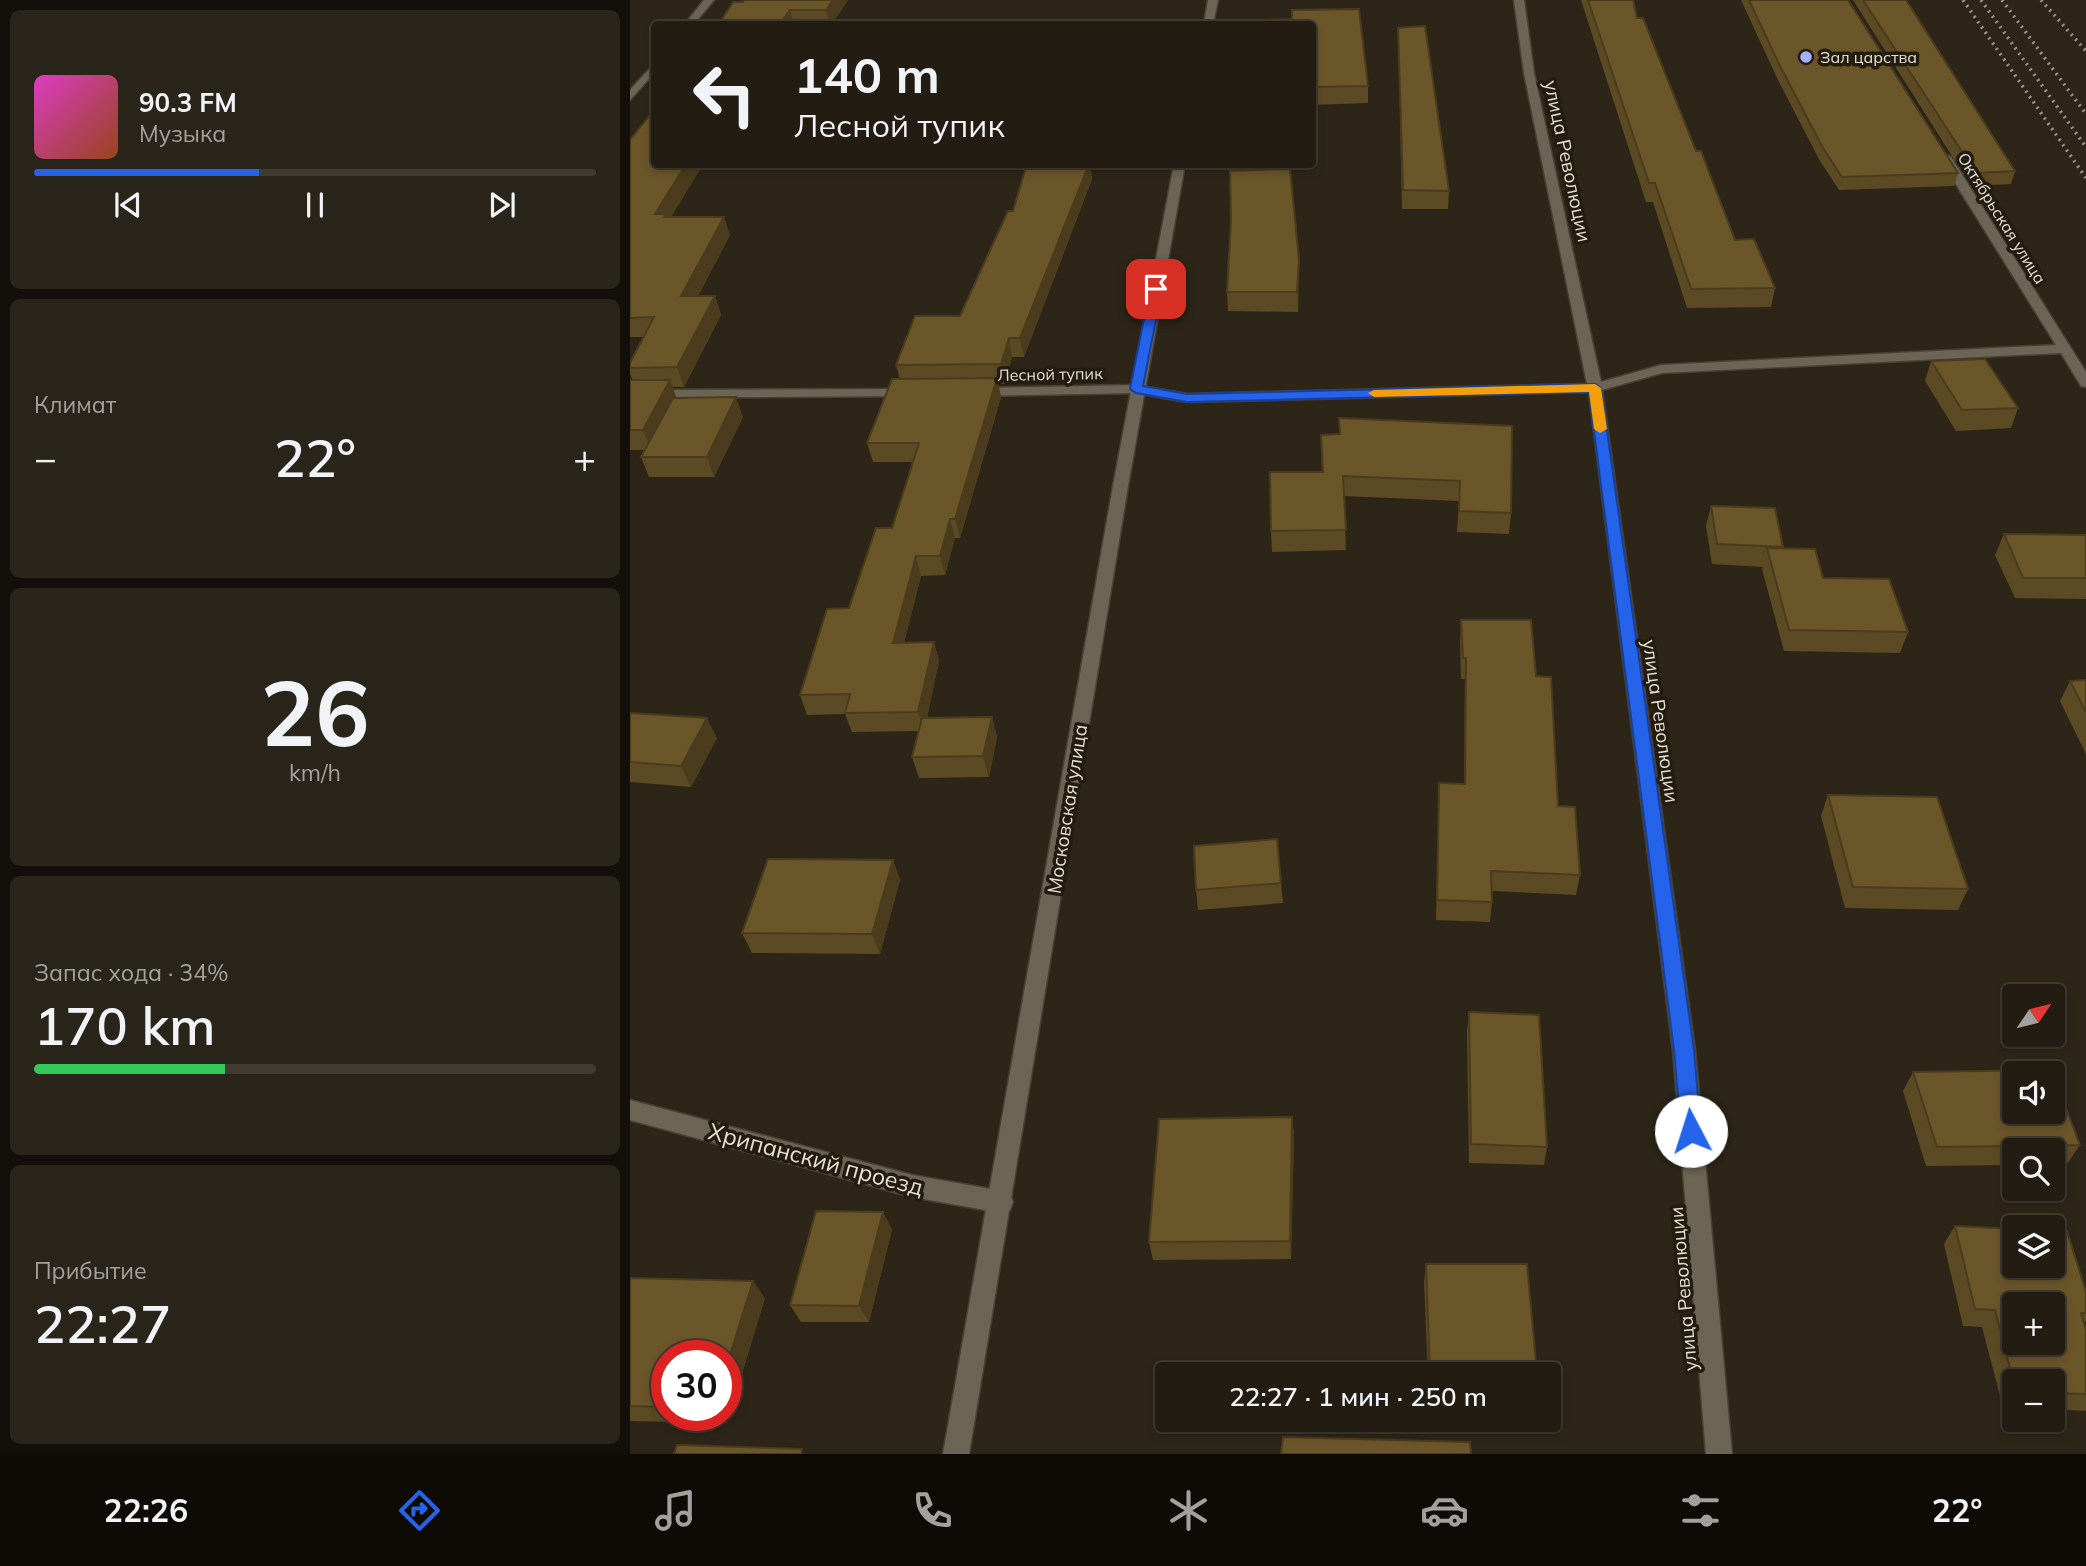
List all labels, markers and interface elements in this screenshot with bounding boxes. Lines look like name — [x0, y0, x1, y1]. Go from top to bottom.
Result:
text: 140 m — [794, 44, 940, 105]
place label: Зал царства — [1820, 47, 1917, 67]
icon: left — [679, 49, 770, 140]
marker: Зал царства — [1798, 49, 1814, 65]
street label: улица Революции — [1539, 78, 1597, 244]
text: 90.3 FM — [139, 86, 237, 119]
text: Лесной тупик — [794, 105, 1005, 145]
text: Музыка — [139, 119, 226, 148]
street label: Октябрьская улица — [1954, 149, 2050, 287]
icon: previous — [109, 186, 147, 224]
icon: pause — [296, 186, 334, 224]
icon: next — [483, 186, 521, 224]
pin — [1126, 259, 1186, 319]
icon: arrive — [1137, 270, 1175, 308]
street label: Лесной тупик — [997, 363, 1103, 385]
text: Климат — [34, 390, 116, 419]
text: 22° — [274, 425, 356, 490]
text: − — [34, 434, 57, 482]
text: + — [573, 434, 596, 482]
street label: улица Революции — [1638, 638, 1684, 804]
text: 26 — [260, 655, 370, 769]
street label: Московская улица — [1042, 723, 1092, 895]
text: km/h — [289, 758, 341, 787]
text: Запас хода · 34% — [34, 958, 229, 987]
north arrow — [2002, 984, 2065, 1046]
map controls — [2002, 984, 2065, 1432]
text: 170 km — [34, 993, 215, 1058]
button: sound — [2002, 1061, 2065, 1124]
position arrow — [1654, 1094, 1728, 1168]
street label: Хрипанский проезд — [705, 1116, 927, 1202]
button: search — [2002, 1138, 2065, 1201]
street label: улица Революции — [1664, 1206, 1702, 1372]
button: layers — [2002, 1215, 2065, 1278]
text: Прибытие — [34, 1256, 147, 1285]
text: 22:27 — [34, 1291, 171, 1356]
button: + — [2002, 1292, 2065, 1355]
speed limit sign: 30 — [651, 1340, 742, 1431]
button: − — [2002, 1369, 2065, 1432]
text: 22:27 · 1 мин · 250 m — [1229, 1380, 1487, 1413]
icon: directions — [395, 1486, 444, 1535]
icon: music — [651, 1486, 700, 1535]
icon: phone — [908, 1486, 957, 1535]
icon: climate — [1164, 1486, 1213, 1535]
icon: car — [1420, 1486, 1469, 1535]
icon: filters — [1676, 1486, 1725, 1535]
text: 22:26 — [104, 1490, 188, 1530]
text: 22° — [1932, 1490, 1982, 1530]

